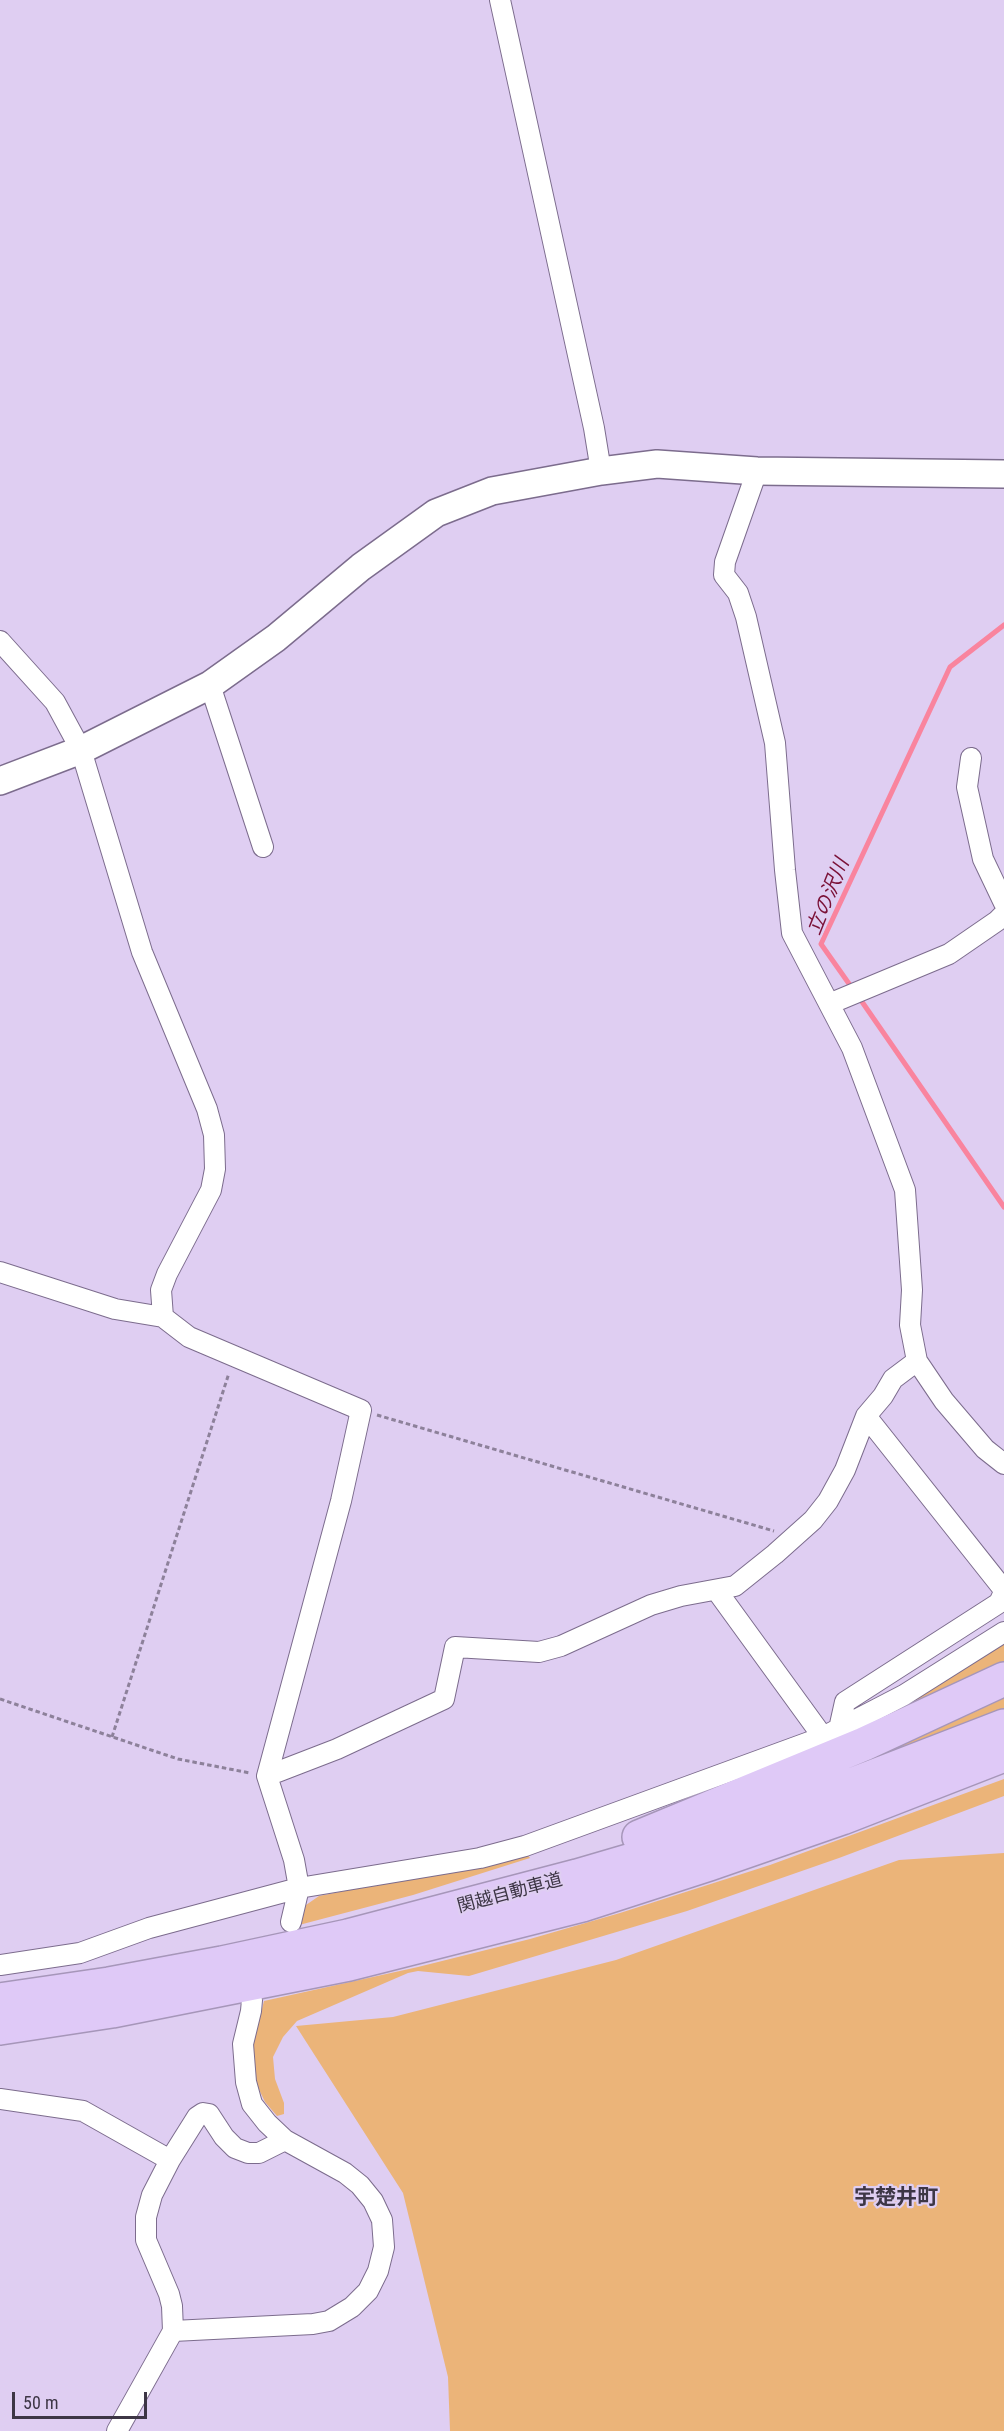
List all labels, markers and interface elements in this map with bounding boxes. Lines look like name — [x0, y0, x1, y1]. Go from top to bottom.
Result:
water label: 立の沢川 — [803, 855, 855, 939]
street label: 関越自動車道 — [455, 1870, 565, 1918]
district label: 宇楚井町 — [854, 2186, 938, 2212]
scale bar — [15, 2380, 150, 2418]
text: 50 m — [23, 2392, 58, 2413]

